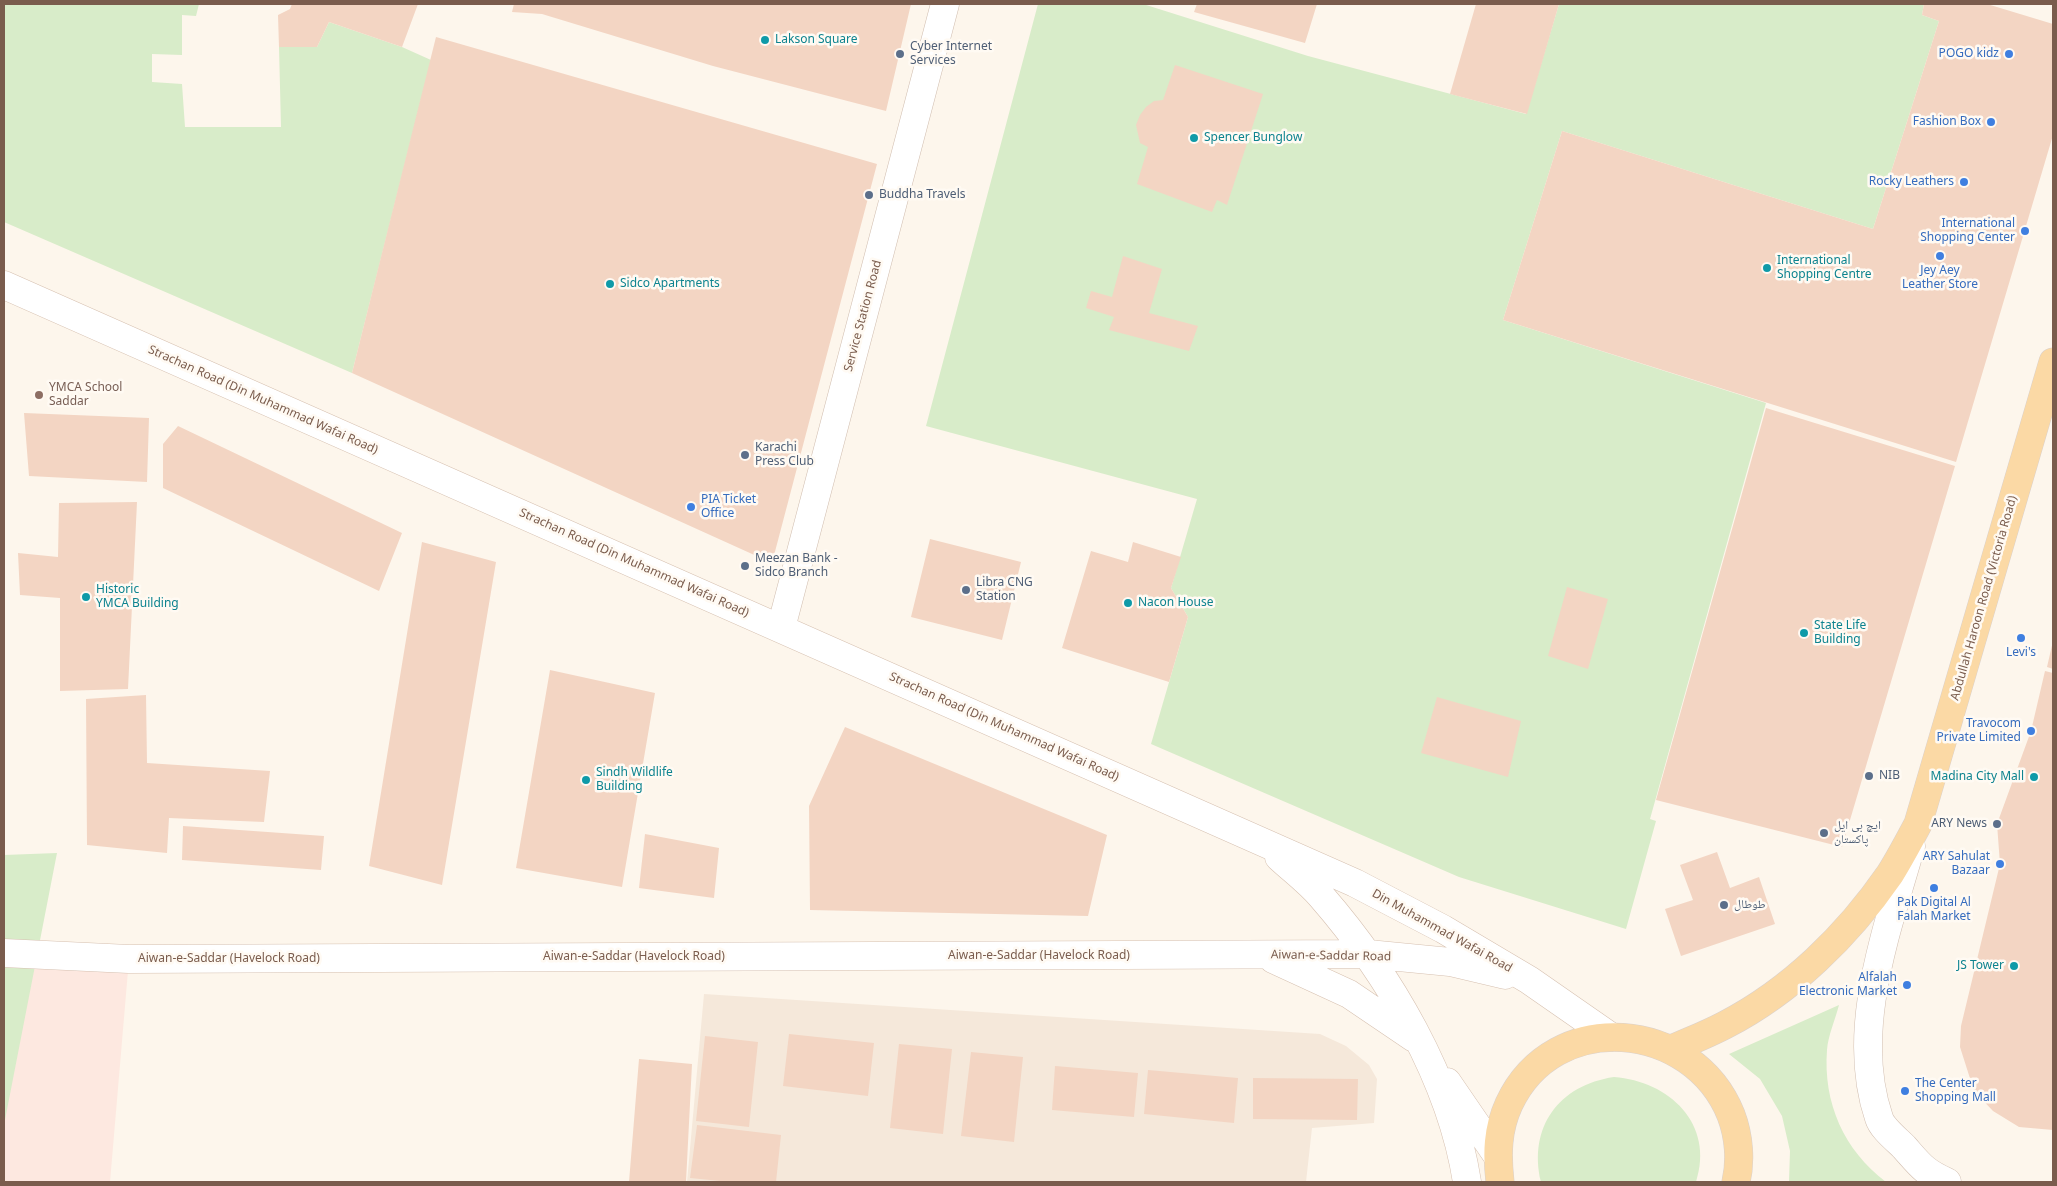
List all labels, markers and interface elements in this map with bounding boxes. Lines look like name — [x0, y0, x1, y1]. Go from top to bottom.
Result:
place label: Lakson Square — [775, 33, 858, 47]
marker: Lakson Square — [759, 34, 771, 46]
place label: Cyber Internet Services — [910, 40, 992, 68]
place label: POGO kidz — [1939, 47, 1999, 61]
marker: Cyber Internet Services — [894, 48, 906, 60]
marker: POGO kidz — [2003, 48, 2015, 60]
place label: Fashion Box — [1913, 115, 1981, 129]
marker: Fashion Box — [1985, 116, 1997, 128]
place label: Spencer Bunglow — [1204, 131, 1302, 145]
marker: Spencer Bunglow — [1188, 132, 1200, 144]
place label: Rocky Leathers — [1869, 175, 1954, 189]
marker: Rocky Leathers — [1958, 176, 1970, 188]
place label: Buddha Travels — [879, 188, 965, 202]
marker: Buddha Travels — [863, 189, 875, 201]
place label: International Shopping Center — [1920, 217, 2015, 245]
marker: International Shopping Center — [2019, 225, 2031, 237]
marker: Jey Aey Leather Store — [1934, 250, 1946, 262]
place label: International Shopping Centre — [1777, 254, 1872, 282]
street label: Service Station Road — [841, 259, 885, 373]
marker: International Shopping Centre — [1761, 262, 1773, 274]
place label: Jey Aey Leather Store — [1902, 264, 1978, 292]
place label: Sidco Apartments — [620, 277, 720, 291]
marker: Sidco Apartments — [604, 278, 616, 290]
street label: Strachan Road (Din Muhammad Wafai Road) — [146, 343, 380, 457]
place label: YMCA School Saddar — [49, 381, 122, 409]
marker: YMCA School Saddar — [33, 389, 45, 401]
place label: Karachi Press Club — [755, 441, 814, 469]
marker: Karachi Press Club — [739, 449, 751, 461]
place label: PIA Ticket Office — [701, 493, 756, 521]
street label: Abdullah Haroon Road (Victoria Road) — [1948, 494, 2020, 702]
marker: PIA Ticket Office — [685, 501, 697, 513]
street label: Strachan Road (Din Muhammad Wafai Road) — [517, 506, 751, 620]
place label: Meezan Bank - Sidco Branch — [755, 552, 838, 580]
marker: Meezan Bank - Sidco Branch — [739, 560, 751, 572]
place label: Libra CNG Station — [976, 576, 1033, 604]
place label: Historic YMCA Building — [96, 583, 179, 611]
marker: Libra CNG Station — [960, 584, 972, 596]
marker: Historic YMCA Building — [80, 591, 92, 603]
place label: Nacon House — [1138, 596, 1213, 610]
marker: Nacon House — [1122, 597, 1134, 609]
place label: State Life Building — [1814, 619, 1866, 647]
marker: State Life Building — [1798, 627, 1810, 639]
marker: Levi's — [2015, 632, 2027, 644]
place label: Levi's — [2006, 646, 2036, 660]
street label: Strachan Road (Din Muhammad Wafai Road) — [887, 670, 1121, 784]
place label: Travocom Private Limited — [1936, 717, 2021, 745]
marker: Travocom Private Limited — [2025, 725, 2037, 737]
place label: Sindh Wildlife Building — [596, 766, 673, 794]
place label: NIB — [1879, 769, 1900, 783]
marker: NIB — [1863, 770, 1875, 782]
place label: Madina City Mall — [1931, 770, 2024, 784]
marker: Madina City Mall — [2028, 771, 2040, 783]
marker: Sindh Wildlife Building — [580, 774, 592, 786]
place label: ARY News — [1931, 817, 1987, 831]
marker: ARY News — [1991, 818, 2003, 830]
place label: ایچ بی ایل پاکستان — [1834, 819, 1881, 847]
marker: ایچ بی ایل پاکستان — [1818, 827, 1830, 839]
place label: ARY Sahulat Bazaar — [1923, 850, 1990, 878]
marker: ARY Sahulat Bazaar — [1994, 858, 2006, 870]
marker: Pak Digital Al Falah Market — [1928, 882, 1940, 894]
street label: Din Muhammad Wafai Road — [1369, 886, 1515, 976]
place label: Pak Digital Al Falah Market — [1897, 896, 1971, 924]
place label: طوطال — [1734, 898, 1766, 912]
marker: طوطال — [1718, 899, 1730, 911]
street label: Aiwan-e-Saddar Road — [1271, 948, 1391, 964]
street label: Aiwan-e-Saddar (Havelock Road) — [948, 949, 1130, 963]
street label: Aiwan-e-Saddar (Havelock Road) — [543, 950, 725, 964]
street label: Aiwan-e-Saddar (Havelock Road) — [138, 952, 320, 966]
place label: JS Tower — [1957, 959, 2004, 973]
marker: JS Tower — [2008, 960, 2020, 972]
place label: Alfalah Electronic Market — [1799, 971, 1897, 999]
marker: Alfalah Electronic Market — [1901, 979, 1913, 991]
place label: The Center Shopping Mall — [1915, 1077, 1996, 1105]
marker: The Center Shopping Mall — [1899, 1085, 1911, 1097]

